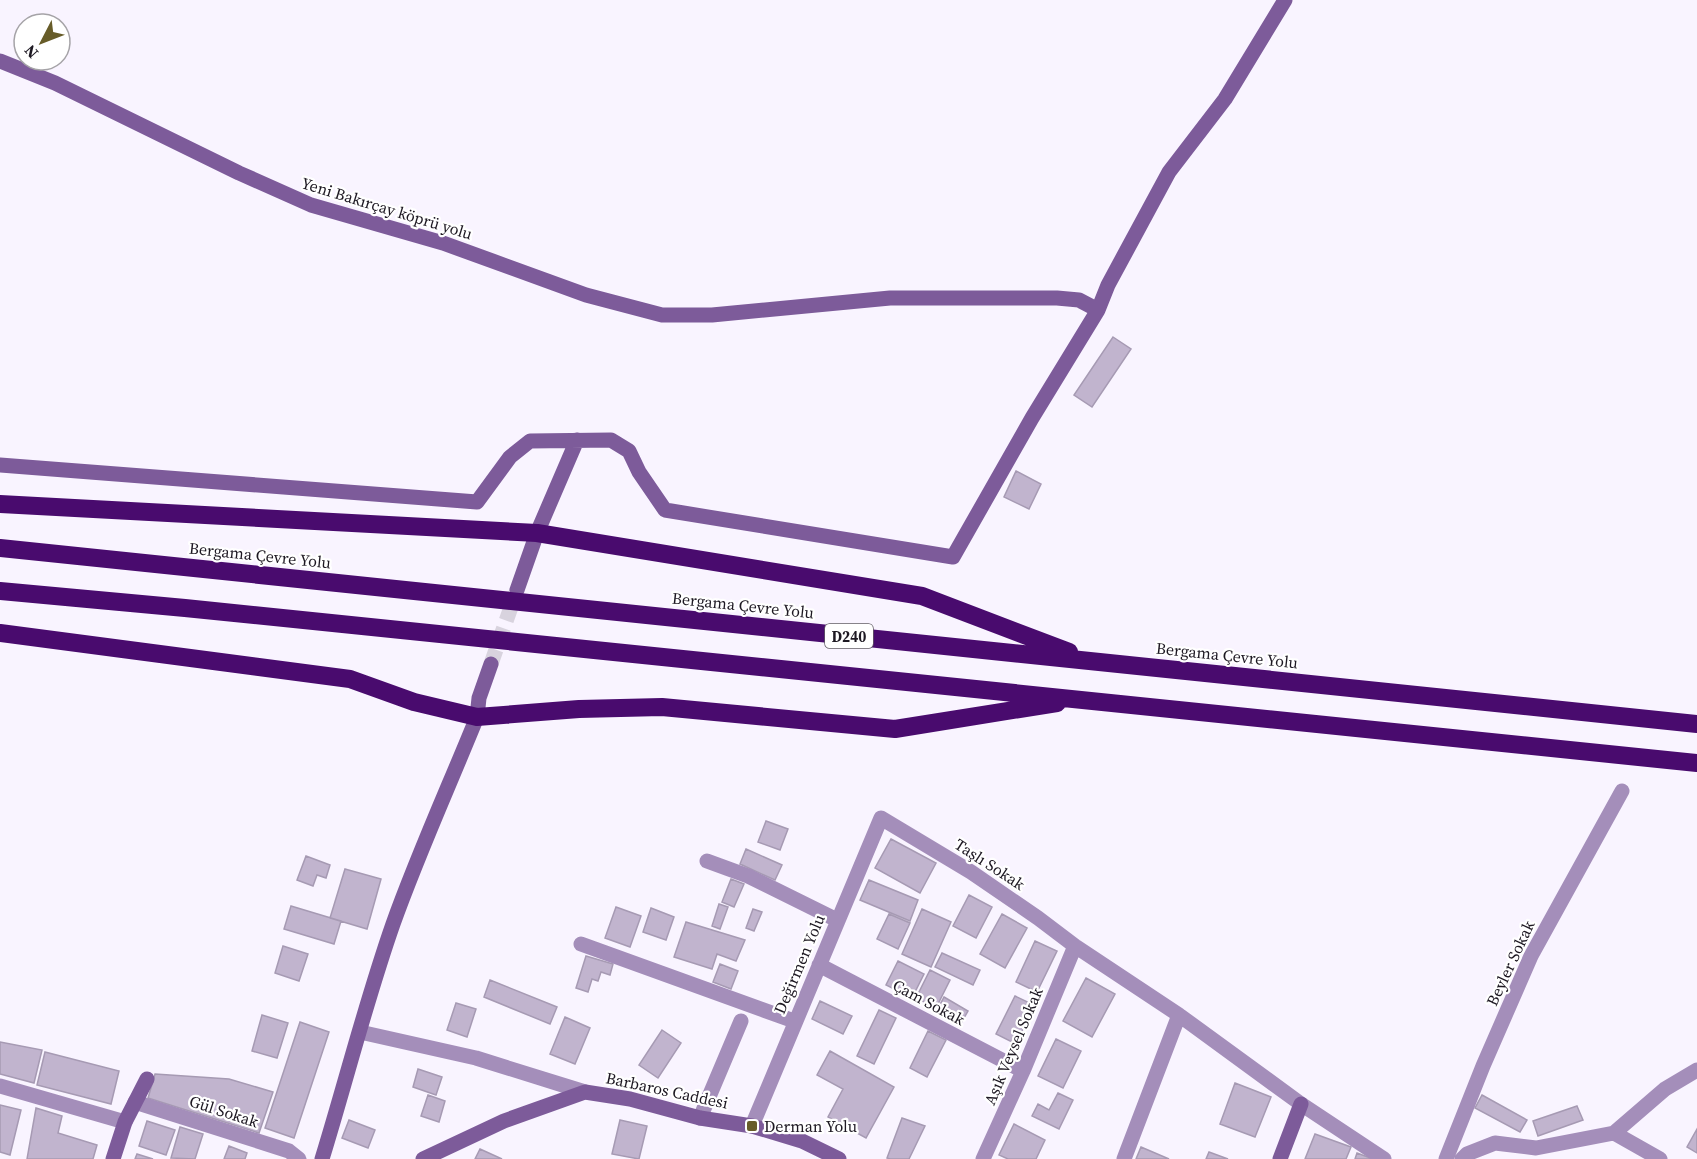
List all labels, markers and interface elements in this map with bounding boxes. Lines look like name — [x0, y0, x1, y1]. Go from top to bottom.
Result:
north arrow — [12, 12, 72, 72]
text: N — [19, 40, 43, 64]
street label: Yeni Bakırçay köprü yolu — [299, 171, 475, 245]
street label: Bergama Çevre Yolu — [188, 537, 332, 573]
street label: Bergama Çevre Yolu — [671, 587, 815, 623]
road number: D240 — [825, 624, 873, 648]
street label: Bergama Çevre Yolu — [1155, 637, 1299, 673]
street label: Taşlı Sokak — [951, 833, 1030, 895]
street label: Değirmen Yolu — [768, 911, 830, 1017]
street label: Beyler Sokak — [1481, 917, 1539, 1009]
street label: Çam Sokak — [889, 974, 969, 1030]
street label: Aşık Veysel Sokak — [978, 984, 1048, 1108]
street label: Barbaros Caddesi — [604, 1066, 730, 1114]
street label: Gül Sokak — [187, 1090, 261, 1133]
place label: Derman Yolu — [764, 1115, 857, 1137]
marker: Derman Yolu — [745, 1119, 759, 1133]

